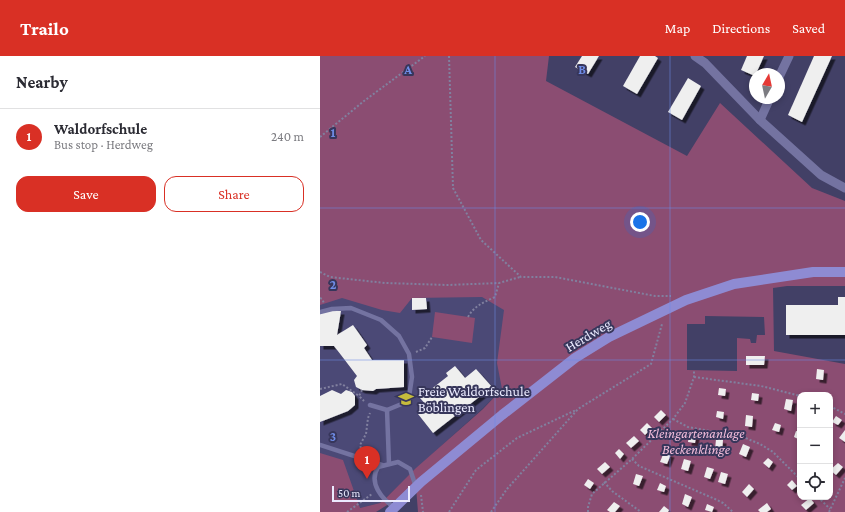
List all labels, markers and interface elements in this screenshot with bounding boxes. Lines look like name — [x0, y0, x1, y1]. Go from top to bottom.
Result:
text: Trailo — [20, 18, 69, 39]
text: Map — [665, 20, 690, 36]
text: Directions — [712, 20, 770, 36]
text: Saved — [792, 20, 825, 36]
text: A — [403, 62, 412, 77]
text: B — [578, 62, 586, 77]
north arrow — [749, 68, 785, 104]
text: Nearby — [16, 73, 68, 92]
text: Waldorfschule — [54, 121, 147, 137]
text: 1 — [331, 125, 336, 140]
text: 1 — [27, 129, 31, 144]
text: 240 m — [271, 129, 304, 144]
text: Bus stop · Herdweg — [54, 137, 153, 152]
button: Save — [16, 176, 156, 212]
button: Share — [164, 176, 304, 212]
your location — [630, 212, 650, 232]
text: 2 — [330, 277, 337, 292]
street label: Herdweg — [562, 315, 614, 355]
place label: Freie Waldorfschule Böblingen — [418, 383, 530, 415]
school or university icon: Freie Waldorfschule Böblingen — [397, 390, 415, 408]
map controls — [797, 392, 833, 500]
button: + — [797, 392, 833, 428]
park label: Kleingartenanlage Beckenklinge — [648, 425, 745, 457]
button: − — [797, 428, 833, 464]
text: 3 — [330, 429, 336, 444]
pin: 1 — [354, 446, 380, 479]
button: locate — [797, 464, 833, 500]
scale bar — [332, 484, 410, 503]
text: 50 m — [338, 487, 360, 499]

